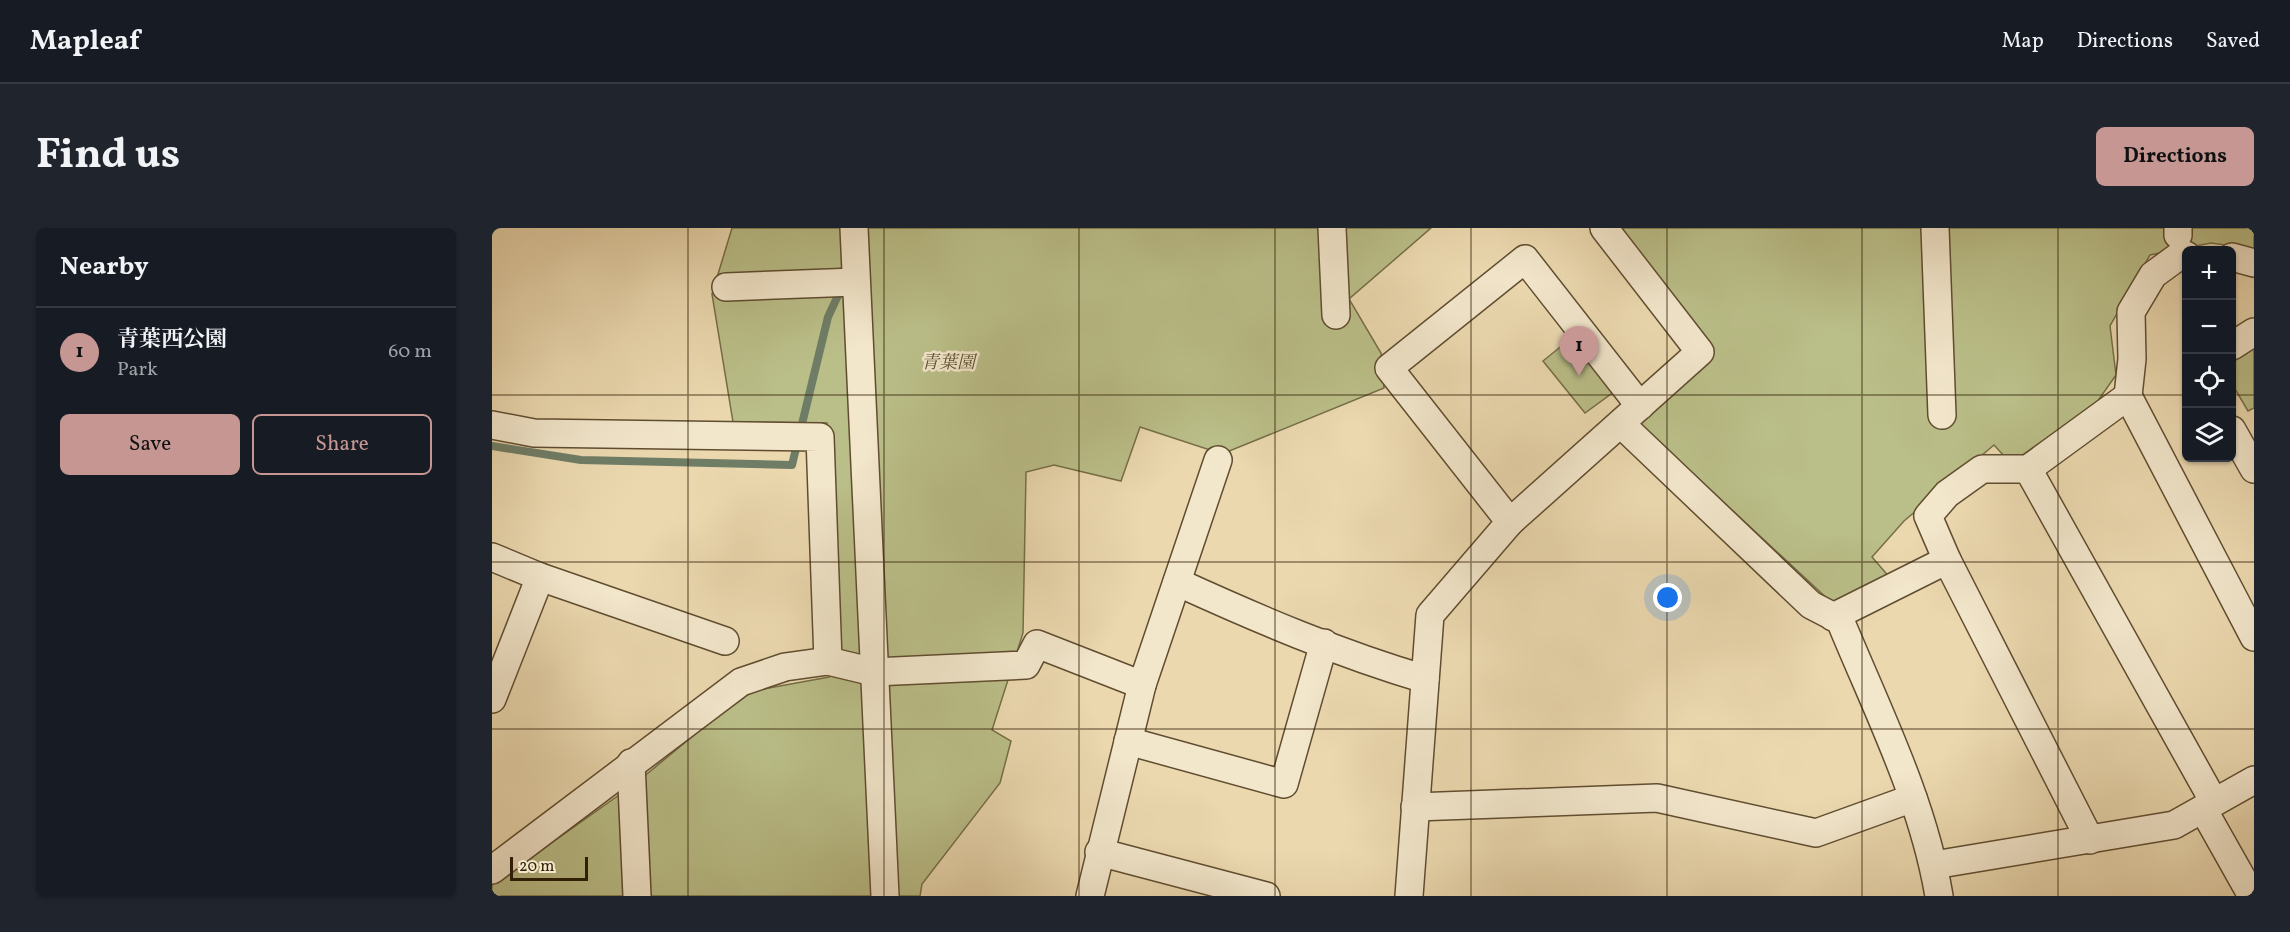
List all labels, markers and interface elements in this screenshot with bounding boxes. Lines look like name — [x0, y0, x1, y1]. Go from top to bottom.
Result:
text: Mapleaf — [30, 22, 140, 61]
text: Map — [2002, 27, 2044, 56]
text: Directions — [2077, 27, 2173, 56]
text: Saved — [2206, 27, 2260, 56]
text: Find us — [36, 127, 180, 186]
button: Directions — [2096, 127, 2254, 186]
map controls — [2182, 246, 2236, 462]
button: + — [2182, 246, 2236, 300]
text: Nearby — [60, 249, 149, 285]
button: − — [2182, 300, 2236, 354]
text: 青葉西公園 — [117, 325, 227, 356]
pin: 1 — [1560, 326, 1598, 376]
text: 1 — [75, 338, 84, 366]
text: 60 m — [388, 338, 432, 366]
park label: 青葉園 — [921, 351, 978, 376]
button: locate — [2182, 354, 2236, 408]
text: Park — [117, 356, 158, 384]
button: layers — [2182, 408, 2236, 462]
button: Save — [60, 414, 240, 475]
button: Share — [252, 414, 432, 475]
your location — [1653, 583, 1682, 612]
scale bar — [510, 854, 588, 882]
text: 20 m — [519, 856, 554, 878]

